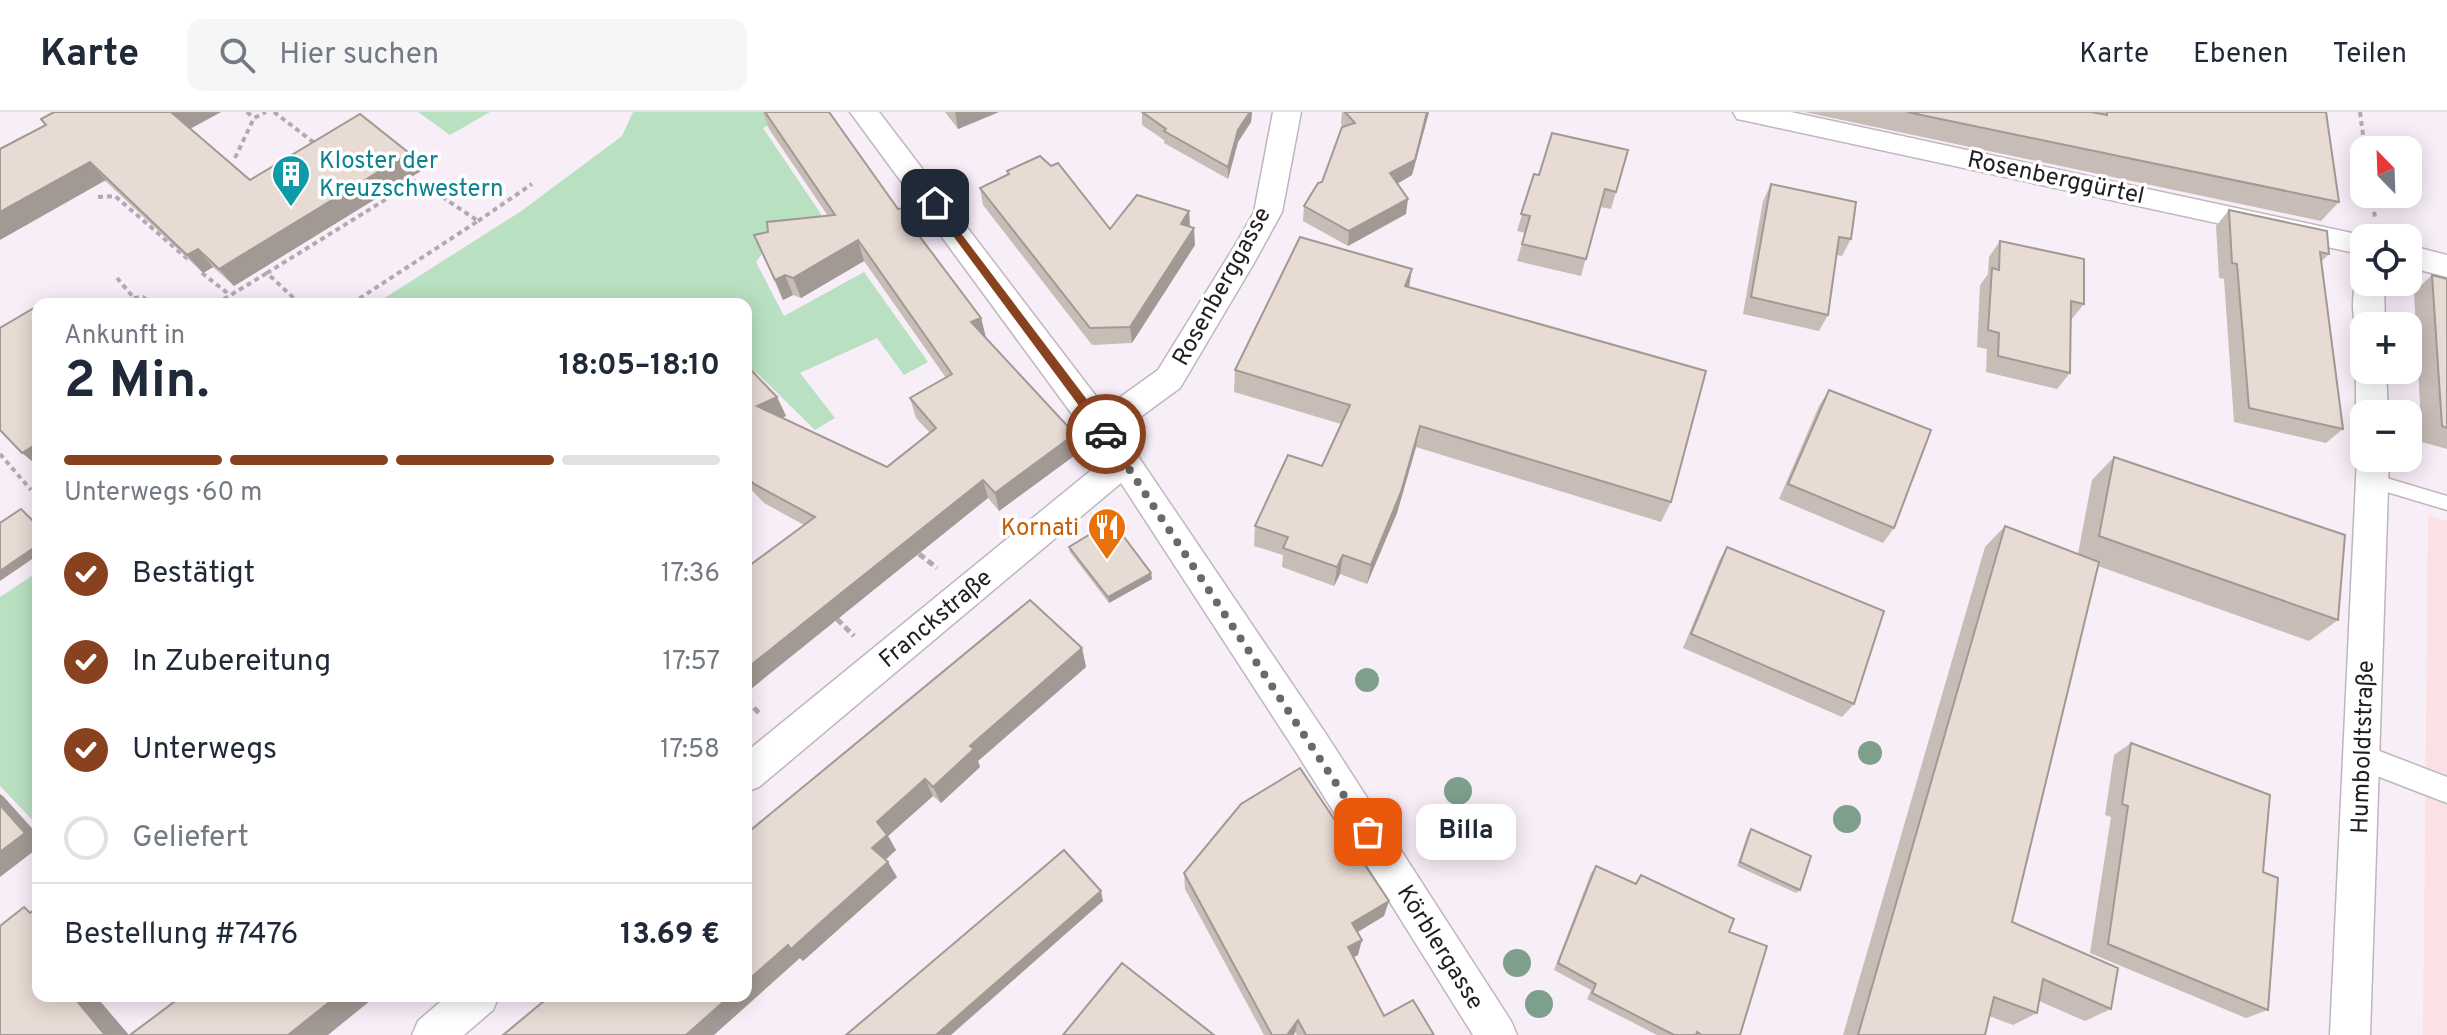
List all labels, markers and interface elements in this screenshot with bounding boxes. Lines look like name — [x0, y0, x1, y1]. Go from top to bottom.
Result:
search box — [187, 19, 747, 91]
text: Karte — [40, 31, 139, 80]
icon: search — [215, 33, 259, 77]
text: Hier suchen — [279, 37, 439, 74]
text: Karte — [2079, 37, 2149, 73]
text: Ebenen — [2193, 37, 2289, 73]
text: Teilen — [2333, 37, 2407, 73]
north arrow — [2350, 136, 2422, 208]
map controls — [2350, 136, 2422, 472]
street label: Rosenberggürtel — [1964, 146, 2147, 212]
place label: Kloster der Kreuzschwestern — [319, 147, 504, 205]
building icon: Kloster der Kreuzschwestern — [270, 153, 312, 208]
pin — [901, 169, 969, 237]
icon: home — [913, 181, 957, 225]
street label: Rosenberggasse — [1167, 202, 1279, 372]
button: locate — [2350, 224, 2422, 296]
button: + — [2350, 312, 2422, 384]
text: Ankunft in — [64, 320, 185, 353]
text: 18:05–18:10 — [559, 348, 720, 385]
text: 2 Min. — [64, 350, 209, 416]
courier — [1066, 394, 1146, 474]
button: − — [2350, 400, 2422, 472]
icon: car — [1084, 412, 1128, 456]
text: Unterwegs · 60 m — [64, 477, 262, 510]
restaurant icon: Kornati — [1086, 506, 1128, 561]
place label: Kornati — [1001, 514, 1079, 544]
icon: check — [64, 552, 108, 596]
text: Bestätigt — [132, 556, 255, 593]
text: 17:36 — [661, 558, 720, 591]
street label: Franckstraße — [874, 564, 999, 676]
icon: check — [64, 640, 108, 684]
text: In Zubereitung — [132, 644, 331, 681]
text: 17:57 — [663, 646, 720, 679]
street label: Humboldtstraße — [2346, 660, 2382, 834]
icon: check — [64, 728, 108, 772]
text: Unterwegs — [132, 732, 277, 769]
text: 17:58 — [660, 734, 720, 767]
pin — [1334, 798, 1402, 866]
callout: Billa — [1416, 804, 1516, 860]
icon: bag — [1346, 810, 1390, 854]
text: Billa — [1439, 815, 1493, 848]
text: Geliefert — [132, 820, 249, 857]
street label: Körblergasse — [1389, 880, 1489, 1016]
text: Bestellung #7476 — [64, 917, 298, 954]
text: 13.69 € — [620, 917, 720, 954]

